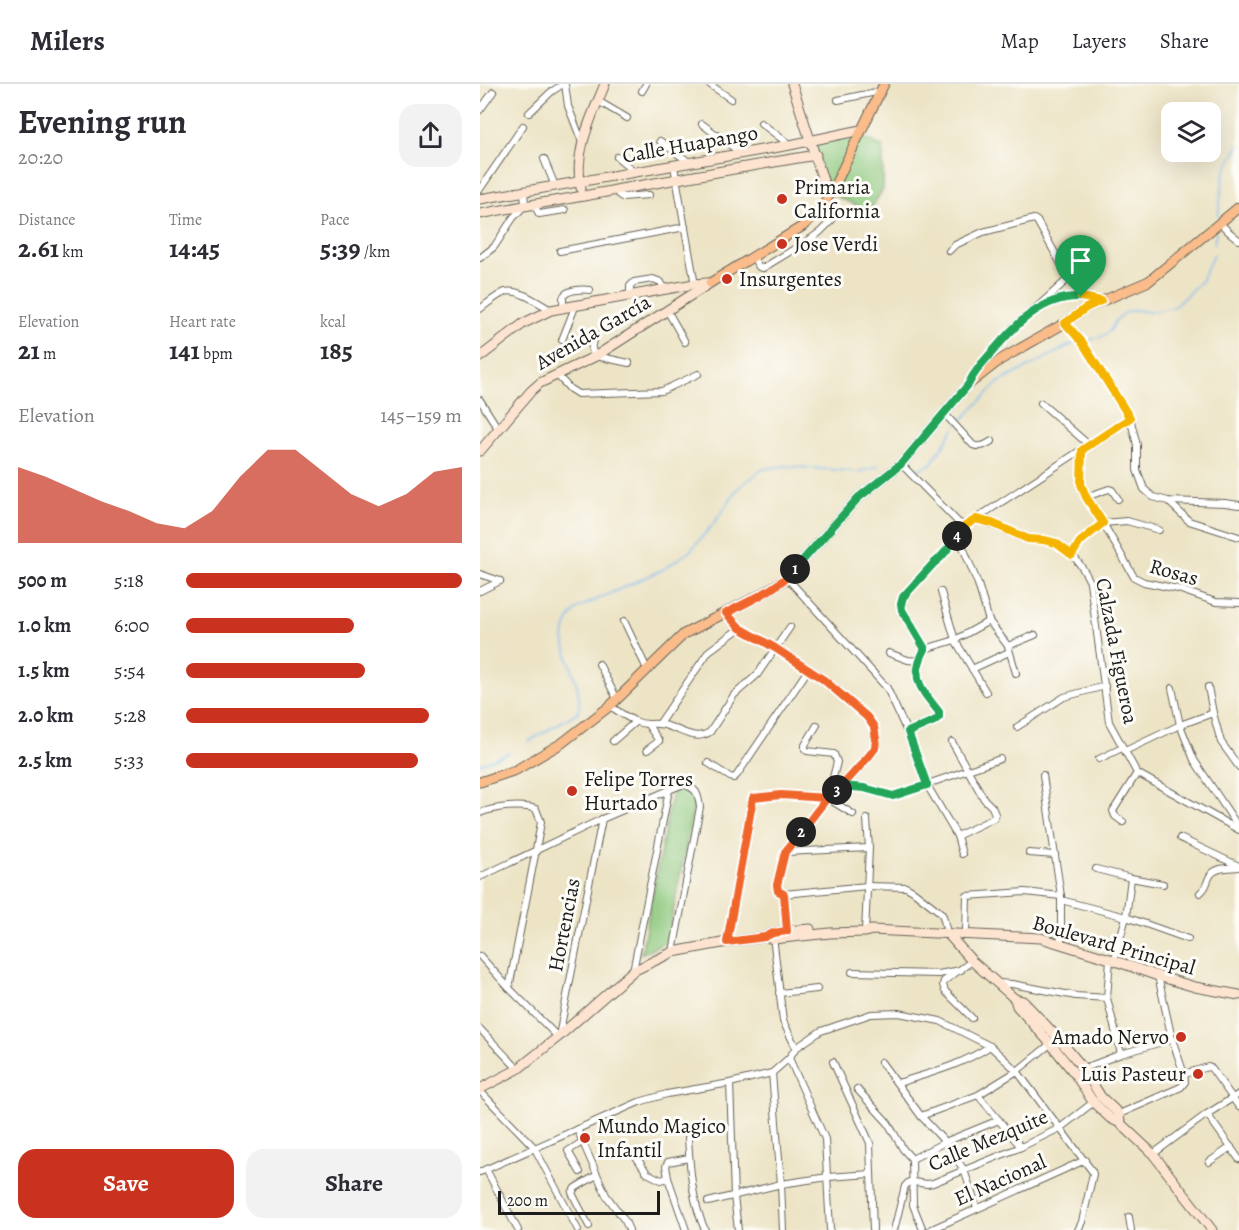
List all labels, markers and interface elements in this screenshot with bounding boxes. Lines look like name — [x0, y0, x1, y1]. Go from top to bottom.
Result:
text: Milers — [30, 22, 105, 60]
text: Map — [1000, 27, 1039, 55]
text: Layers — [1072, 27, 1127, 55]
text: Share — [1160, 27, 1209, 55]
text: Evening run — [18, 99, 187, 144]
map controls — [1161, 102, 1221, 162]
button: layers — [1161, 102, 1221, 162]
button: share — [399, 104, 462, 167]
street label: Calle Huapango — [620, 118, 760, 170]
text: 20:20 — [18, 144, 63, 171]
place label: Primaria California — [794, 173, 880, 225]
marker: Primaria California — [775, 192, 789, 206]
text: Distance — [18, 209, 75, 231]
text: Time — [169, 209, 202, 231]
text: Pace — [320, 209, 350, 231]
place label: Jose Verdi — [794, 230, 878, 258]
text: 2.61 — [18, 231, 59, 266]
text: 14:45 — [169, 231, 220, 266]
text: 5:39 — [320, 231, 361, 266]
pin — [1055, 235, 1106, 297]
marker: Jose Verdi — [775, 237, 789, 251]
text: km — [59, 241, 84, 263]
text: /km — [361, 241, 390, 263]
icon: arrive — [1064, 244, 1097, 277]
place label: Insurgentes — [739, 265, 842, 293]
marker: Insurgentes — [720, 272, 734, 286]
street label: Avenida García — [529, 288, 656, 377]
text: Elevation — [18, 311, 79, 333]
text: Heart rate — [169, 311, 236, 333]
text: kcal — [320, 311, 346, 333]
text: 21 — [18, 333, 40, 368]
text: 141 — [169, 333, 200, 368]
text: 185 — [320, 333, 353, 368]
text: m — [40, 343, 56, 365]
text: bpm — [200, 343, 233, 365]
text: Elevation — [18, 402, 95, 429]
text: 145–159 m — [380, 402, 462, 429]
pin: 4 — [942, 521, 972, 551]
text: 4 — [953, 525, 961, 547]
street label: Rosas — [1146, 552, 1202, 592]
pin: 1 — [780, 554, 810, 584]
text: 1 — [792, 558, 798, 580]
text: 500 m — [18, 567, 67, 594]
text: 5:18 — [114, 567, 144, 594]
street label: Calzada Figueroa — [1089, 576, 1145, 727]
text: 1.0 km — [18, 612, 71, 639]
text: 6:00 — [114, 612, 149, 639]
text: 1.5 km — [18, 657, 70, 684]
text: 5:54 — [114, 657, 145, 684]
text: 2.0 km — [18, 702, 74, 729]
text: 5:28 — [114, 702, 147, 729]
text: 2.5 km — [18, 747, 72, 774]
text: 5:33 — [114, 747, 144, 774]
place label: Felipe Torres Hurtado — [584, 765, 693, 817]
pin: 3 — [822, 775, 852, 805]
text: 3 — [834, 779, 840, 801]
marker: Felipe Torres Hurtado — [565, 784, 579, 798]
pin: 2 — [786, 817, 816, 847]
text: 2 — [797, 821, 805, 843]
street label: Hortencias — [541, 876, 587, 974]
street label: Boulevard Principal — [1029, 908, 1199, 982]
place label: Amado Nervo — [1051, 1023, 1169, 1051]
marker: Amado Nervo — [1174, 1030, 1188, 1044]
place label: Luis Pasteur — [1080, 1060, 1186, 1088]
marker: Luis Pasteur — [1191, 1067, 1205, 1081]
street label: Calle Mezquite — [924, 1102, 1052, 1178]
place label: Mundo Magico Infantil — [597, 1112, 726, 1164]
marker: Mundo Magico Infantil — [578, 1131, 592, 1145]
street label: El Nacional — [950, 1147, 1050, 1213]
button: Save — [18, 1149, 234, 1218]
button: Share — [246, 1149, 462, 1218]
scale bar — [498, 1188, 660, 1216]
text: 200 m — [507, 1190, 548, 1212]

